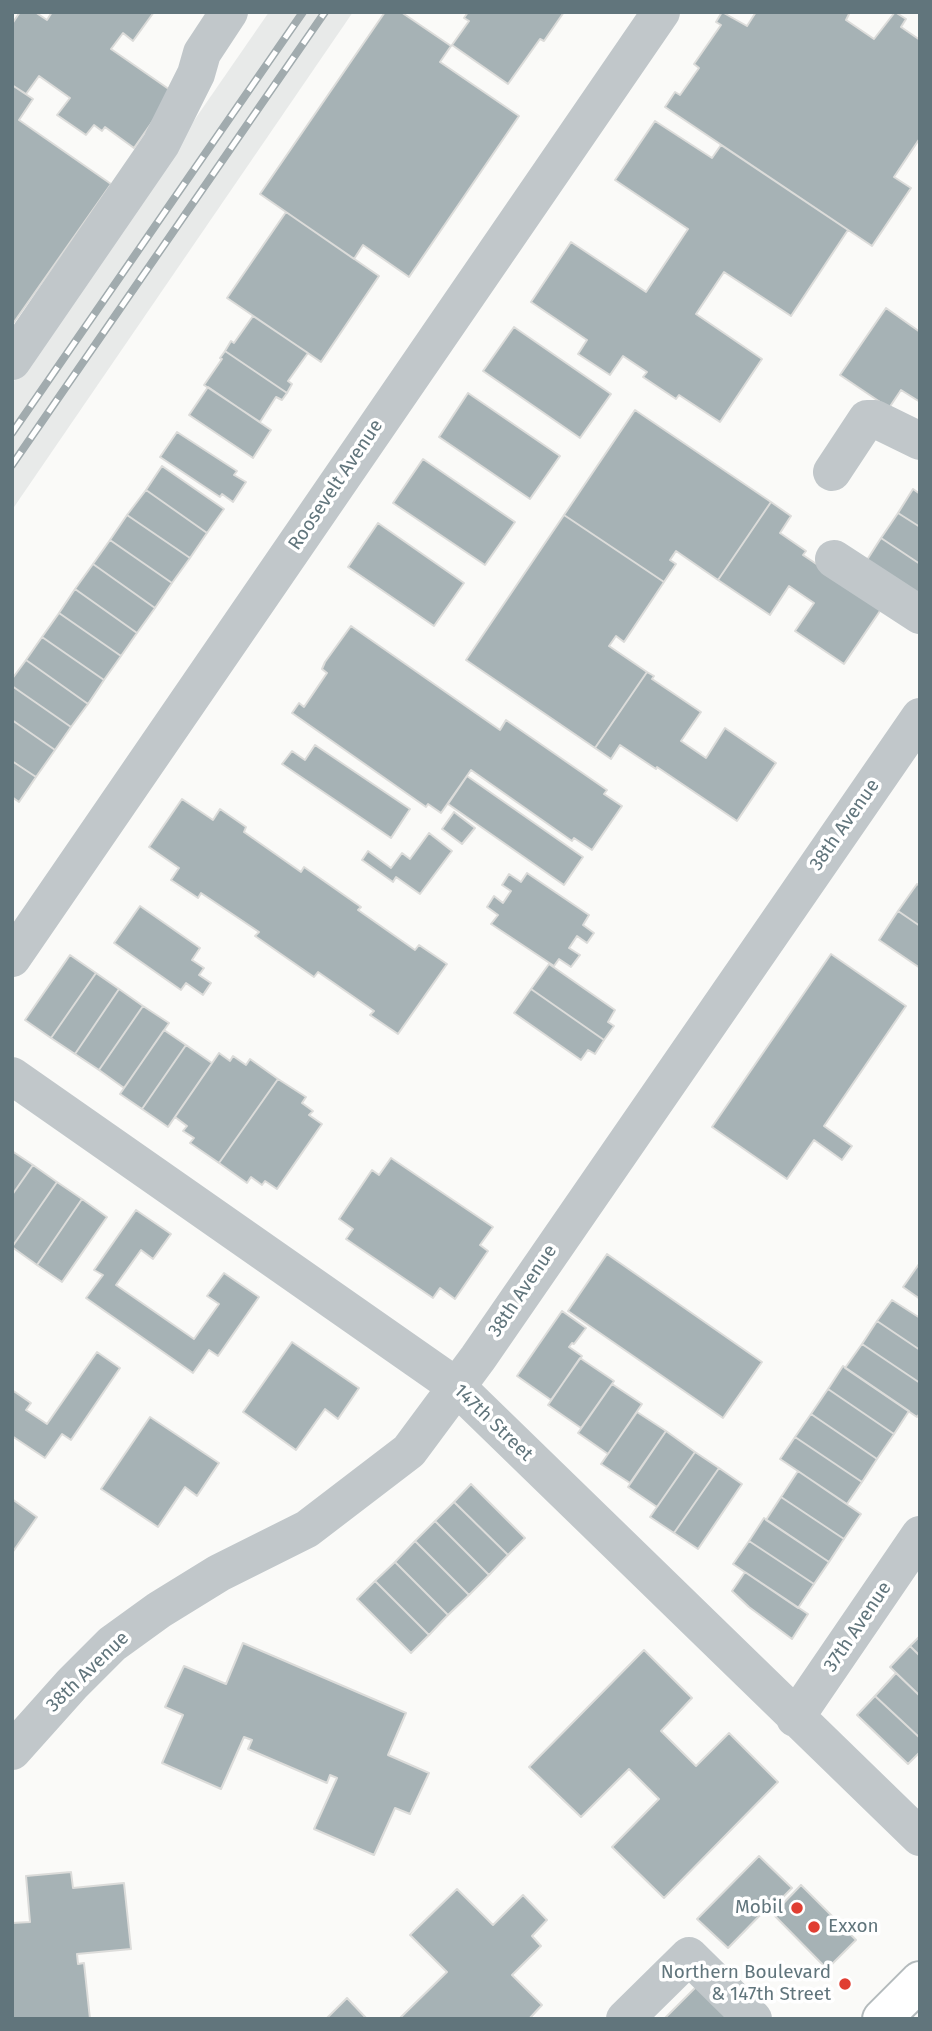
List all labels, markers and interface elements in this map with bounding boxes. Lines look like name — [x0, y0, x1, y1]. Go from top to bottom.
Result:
street label: Roosevelt Avenue — [284, 415, 388, 555]
street label: 38th Avenue — [805, 775, 885, 875]
street label: 38th Avenue — [484, 1241, 562, 1341]
street label: 147th Street — [449, 1380, 537, 1466]
street label: 37th Avenue — [819, 1578, 897, 1676]
street label: 38th Avenue — [42, 1627, 134, 1717]
place label: Mobil — [735, 1897, 783, 1919]
marker: Mobil — [789, 1900, 805, 1916]
place label: Exxon — [828, 1916, 879, 1938]
marker: Exxon — [806, 1919, 822, 1935]
place label: Northern Boulevard & 147th Street — [661, 1962, 831, 2006]
marker: Northern Boulevard & 147th Street — [837, 1976, 853, 1992]

